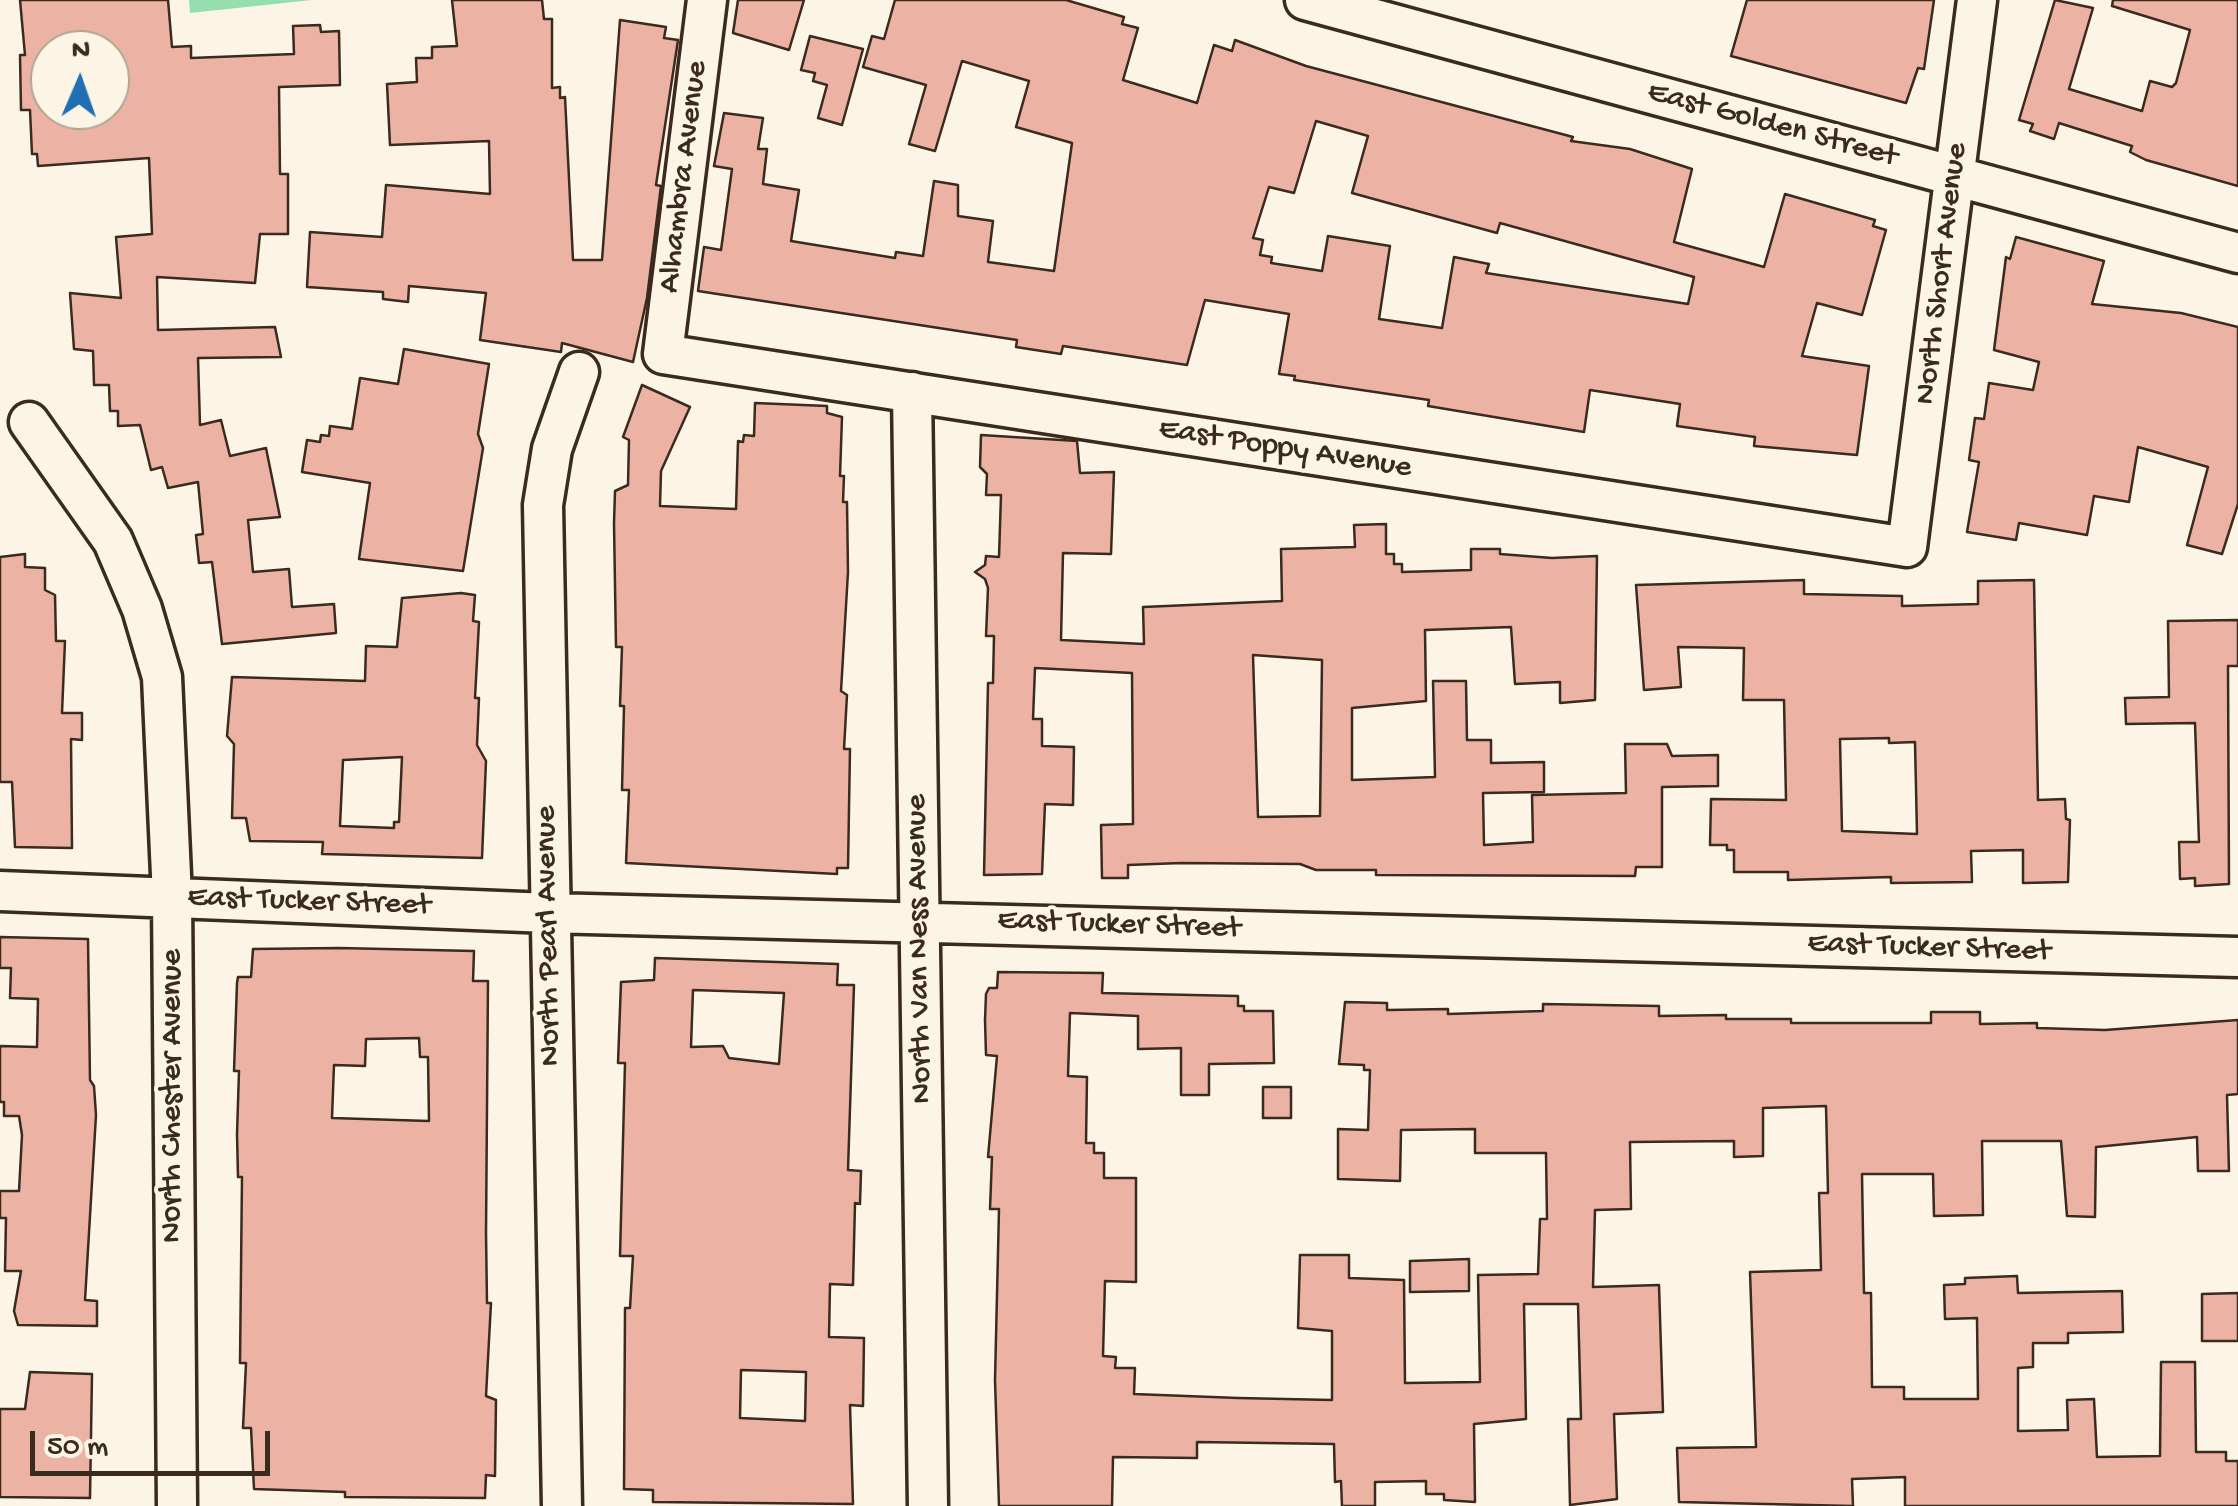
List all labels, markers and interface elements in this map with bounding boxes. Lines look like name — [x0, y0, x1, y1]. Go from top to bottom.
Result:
north arrow — [30, 30, 130, 130]
text: N — [71, 35, 91, 68]
street label: Alhambra Avenue — [652, 59, 718, 295]
street label: East Golden Street — [1643, 74, 1901, 178]
street label: North Short Avenue — [1908, 141, 1978, 407]
street label: East Poppy Avenue — [1156, 411, 1414, 489]
street label: North Van Ness Avenue — [899, 794, 943, 1104]
street label: North Pearl Avenue — [529, 805, 571, 1067]
street label: East Tucker Street — [187, 880, 431, 926]
street label: East Tucker Street — [997, 903, 1241, 949]
street label: East Tucker Street — [1807, 926, 2051, 972]
street label: North Chester Avenue — [155, 949, 193, 1243]
scale bar — [35, 1411, 275, 1473]
text: 50 m — [47, 1431, 108, 1466]

